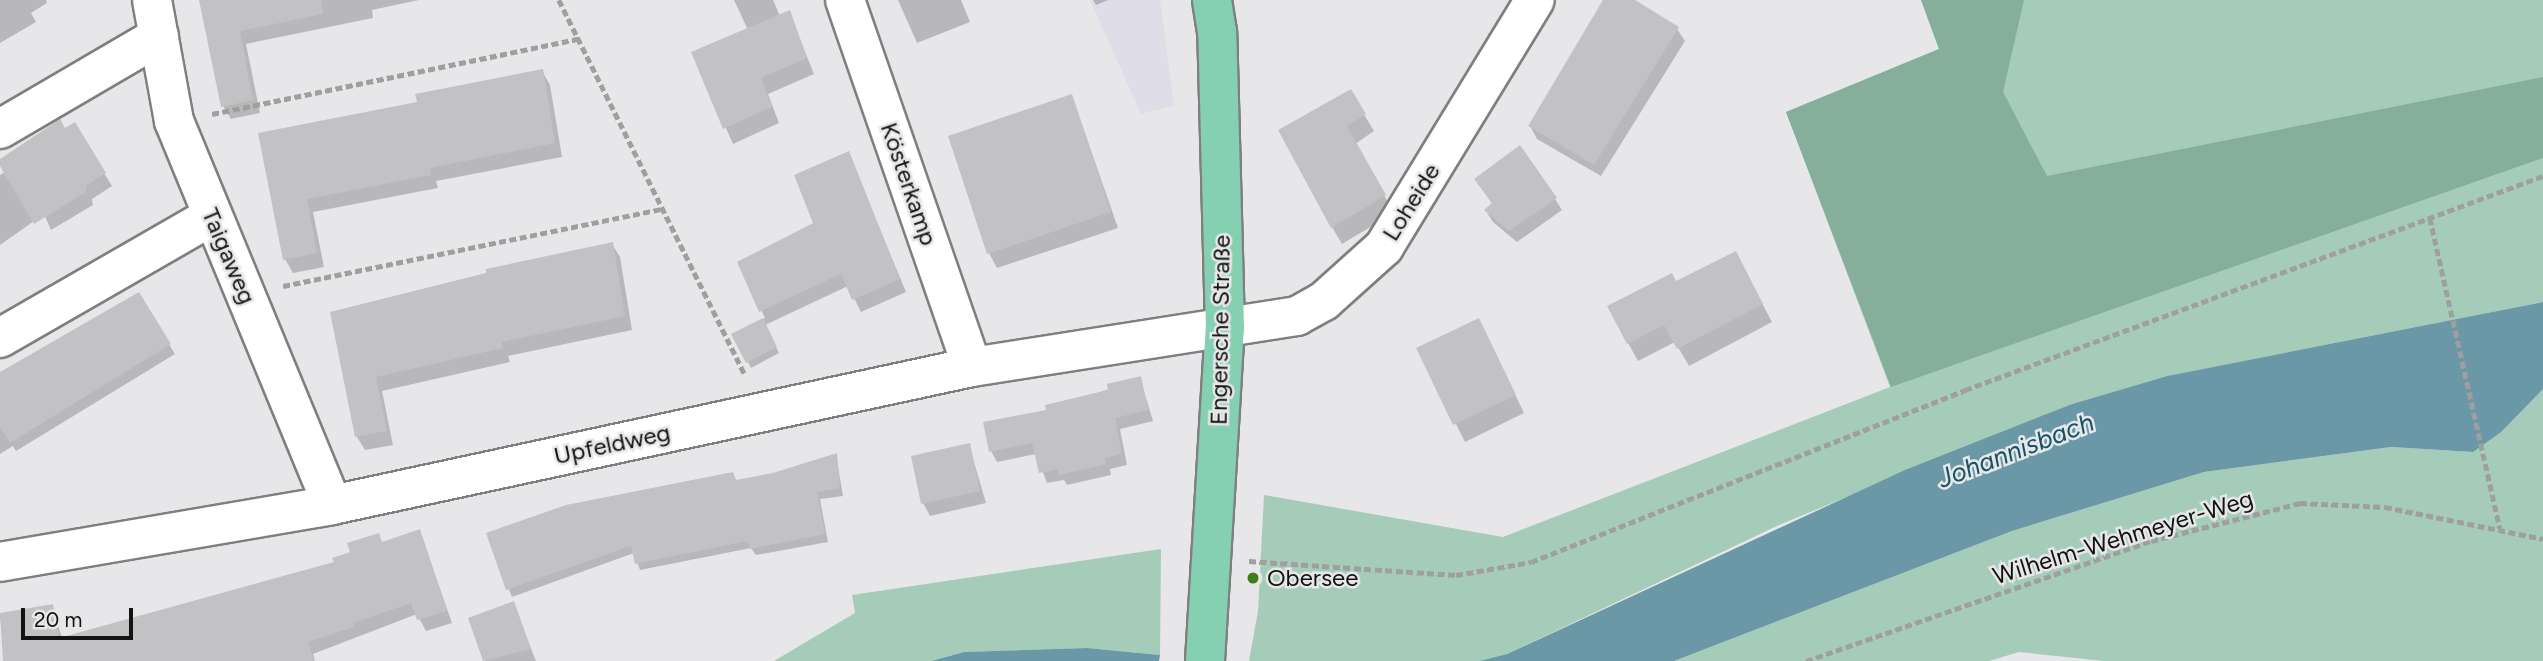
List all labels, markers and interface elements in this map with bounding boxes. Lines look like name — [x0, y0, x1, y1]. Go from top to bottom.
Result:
street label: Kösterkamp — [875, 119, 943, 249]
street label: Loheide — [1376, 158, 1446, 246]
street label: Taigaweg — [196, 204, 262, 308]
street label: Engersche Straße — [1204, 235, 1236, 425]
water label: Johannisbach — [1934, 407, 2098, 495]
street label: Upfeldweg — [551, 418, 673, 470]
street label: Wilhelm-Wehmeyer-Weg — [1989, 484, 2257, 590]
place label: Obersee — [1267, 564, 1358, 592]
marker: Obersee — [1245, 570, 1261, 586]
scale bar — [24, 594, 136, 638]
text: 20 m — [34, 607, 82, 632]

